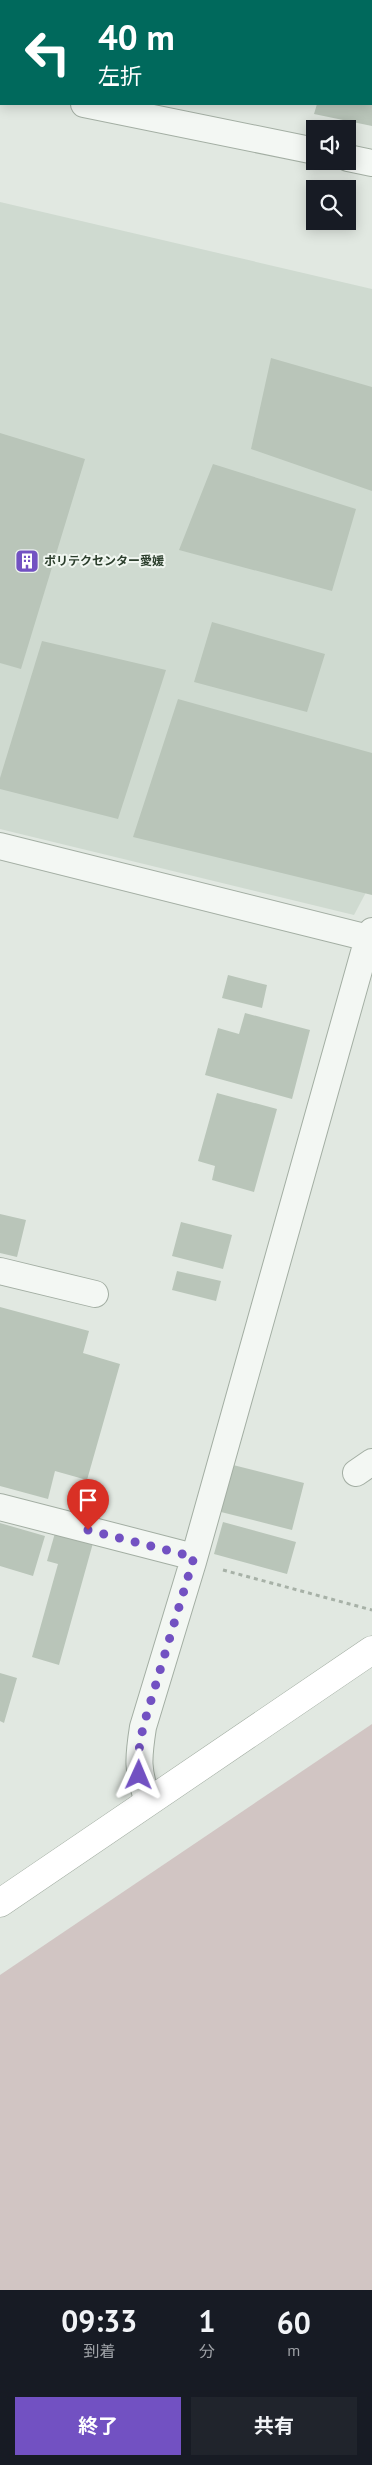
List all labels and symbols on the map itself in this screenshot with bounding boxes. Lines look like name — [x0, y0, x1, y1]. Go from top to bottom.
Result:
building icon: ポリテクセンター愛媛 — [14, 548, 40, 574]
place label: ポリテクセンター愛媛 — [44, 553, 164, 568]
pin — [67, 1479, 109, 1530]
position arrow — [112, 1748, 164, 1800]

